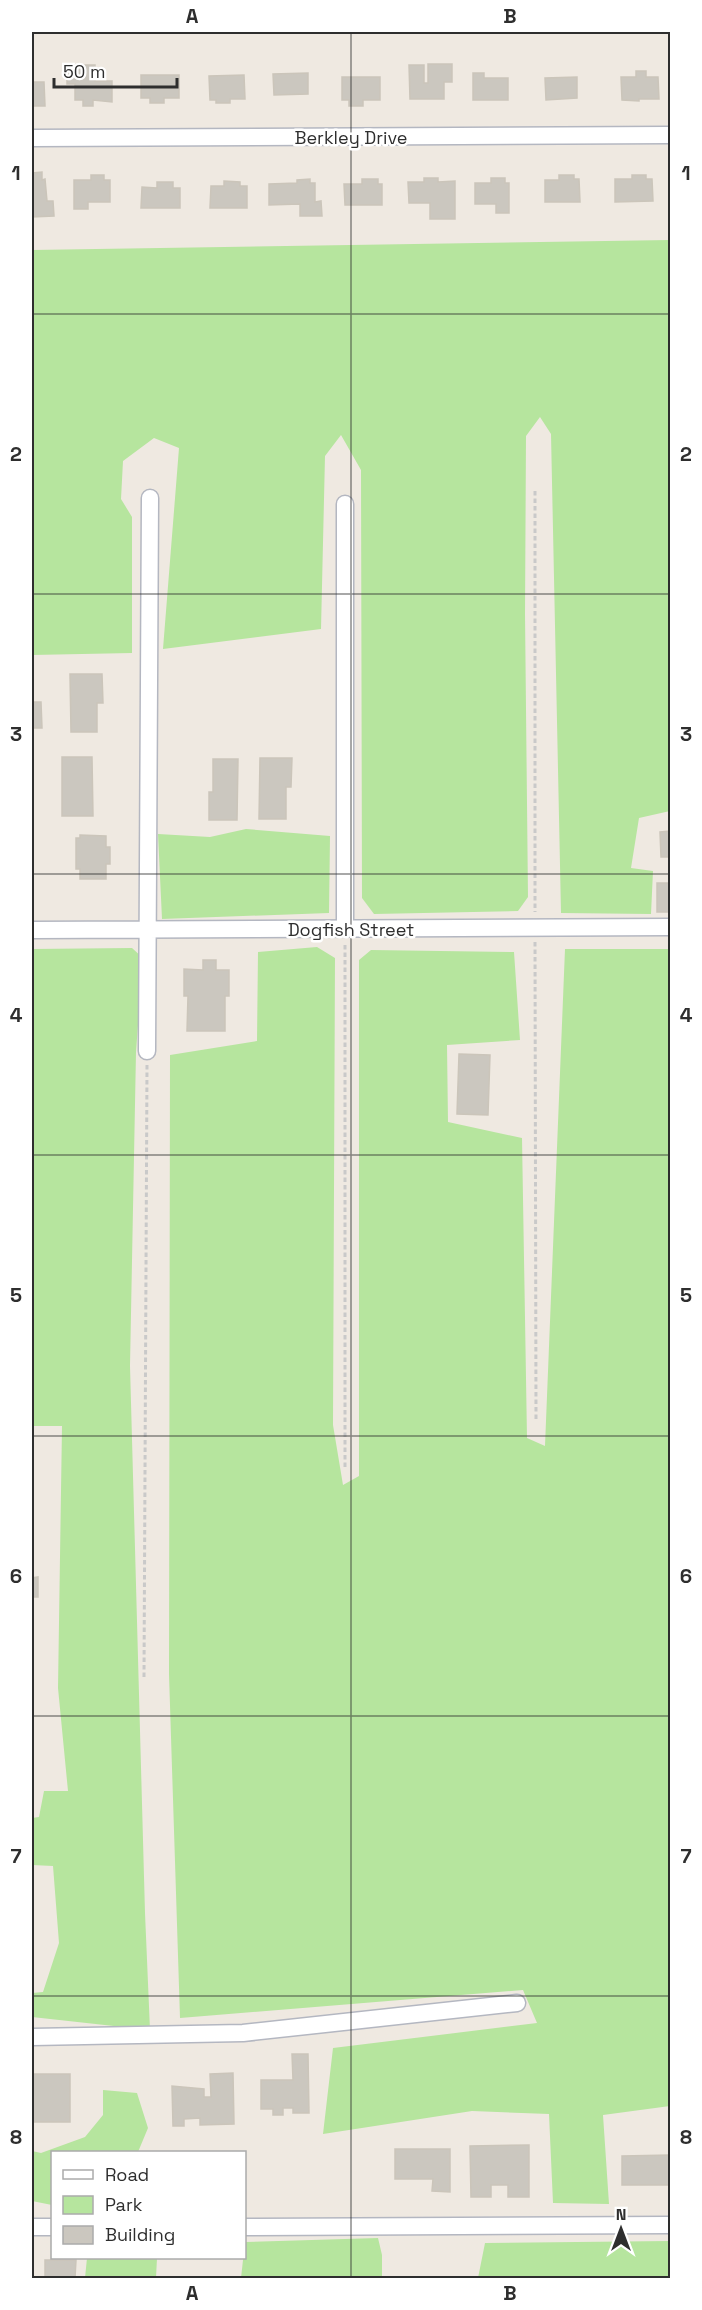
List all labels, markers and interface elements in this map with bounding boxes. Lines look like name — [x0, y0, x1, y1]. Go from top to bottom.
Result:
text: A — [186, 3, 199, 29]
text: B — [503, 3, 517, 29]
scale bar — [54, 51, 177, 89]
text: 50 m — [63, 60, 105, 83]
street label: Berkley Drive — [295, 126, 407, 149]
text: 1 — [11, 160, 21, 186]
text: 1 — [681, 160, 691, 186]
text: 2 — [10, 441, 22, 467]
text: 2 — [680, 441, 692, 467]
text: 3 — [10, 721, 22, 747]
text: 3 — [680, 721, 692, 747]
street label: Dogfish Street — [288, 918, 414, 941]
text: 4 — [10, 1002, 23, 1028]
text: 4 — [680, 1002, 693, 1028]
text: 5 — [10, 1282, 22, 1308]
text: 5 — [680, 1282, 692, 1308]
text: 6 — [10, 1563, 22, 1589]
text: 6 — [680, 1563, 692, 1589]
text: 7 — [10, 1843, 22, 1869]
text: 7 — [680, 1843, 692, 1869]
text: 8 — [10, 2124, 22, 2150]
text: 8 — [680, 2124, 692, 2150]
legend — [51, 2151, 246, 2259]
text: Road — [105, 2163, 149, 2186]
text: Park — [105, 2193, 143, 2216]
north arrow — [591, 2199, 651, 2259]
text: N — [616, 2204, 626, 2225]
text: Building — [105, 2223, 175, 2246]
text: A — [186, 2280, 199, 2306]
text: B — [503, 2280, 517, 2306]

